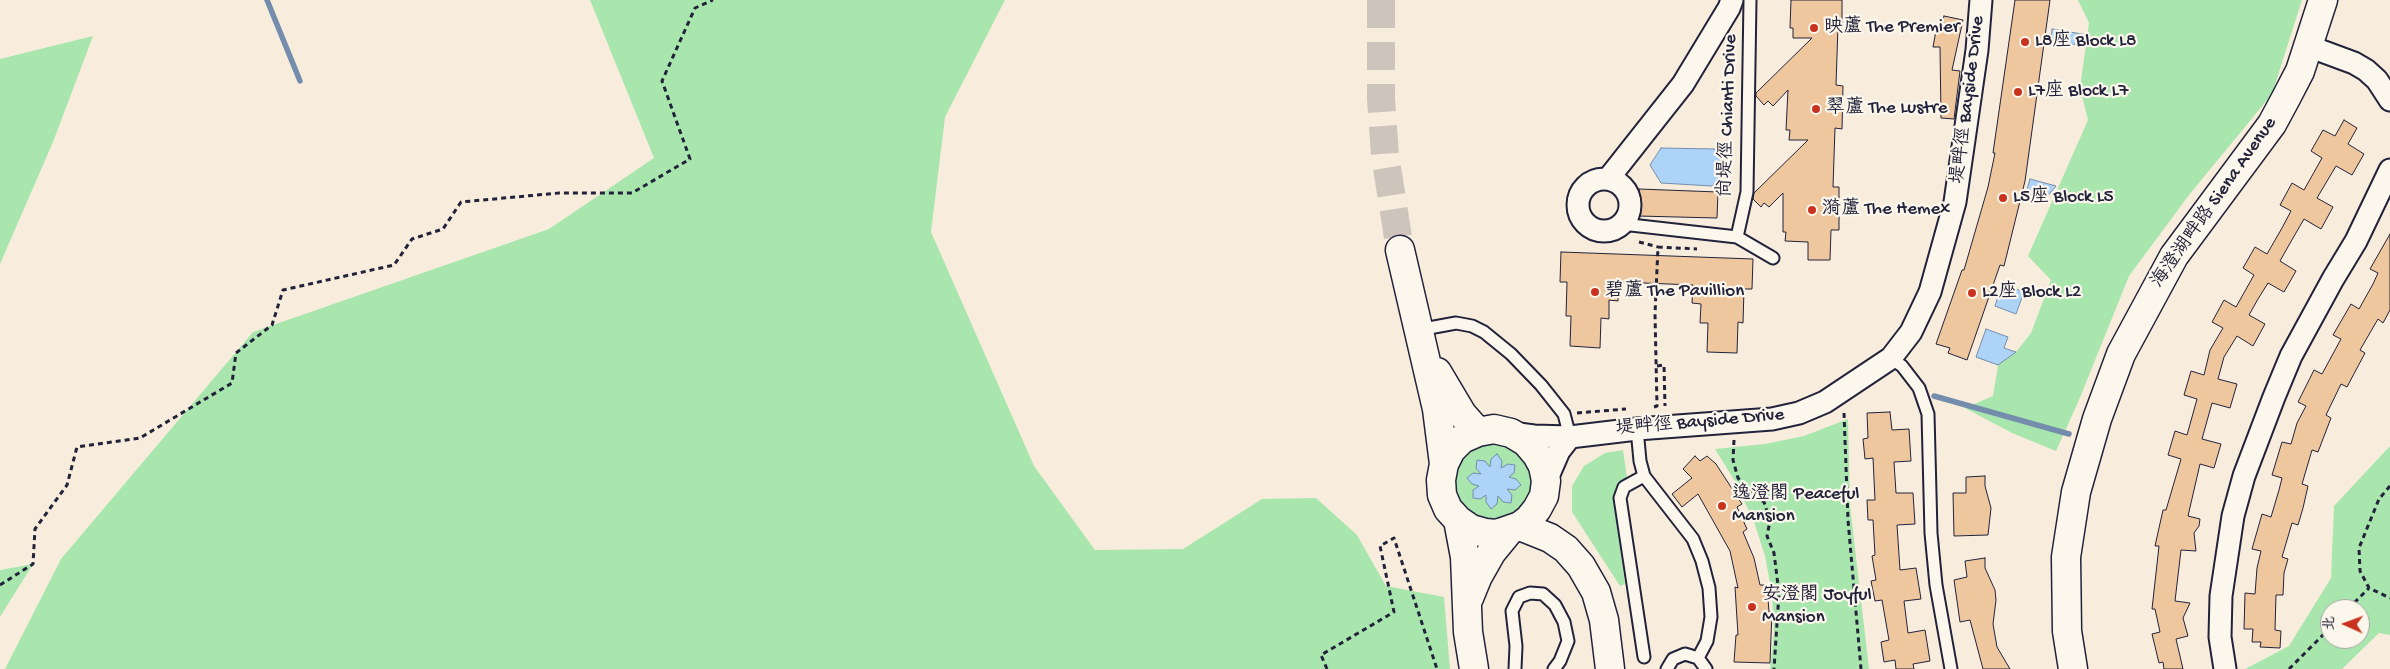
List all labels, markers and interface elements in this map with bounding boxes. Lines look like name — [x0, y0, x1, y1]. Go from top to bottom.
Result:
street label: 堤畔徑 Bayside Drive — [1947, 15, 1991, 185]
place label: 映蘆 The Premier — [1824, 17, 1959, 39]
marker: 映蘆 The Premier — [1808, 22, 1820, 34]
place label: L8座 Block L8 — [2035, 31, 2136, 53]
street label: 尚堤徑 Chianti Drive — [1715, 34, 1743, 198]
marker: L8座 Block L8 — [2019, 36, 2031, 48]
place label: L7座 Block L7 — [2028, 81, 2128, 103]
marker: L7座 Block L7 — [2012, 86, 2024, 98]
place label: 翠蘆 The Lustre — [1826, 98, 1947, 120]
marker: 翠蘆 The Lustre — [1810, 103, 1822, 115]
street label: 海澄湖畔路 Siena Avenue — [2147, 113, 2283, 293]
place label: L5座 Block L5 — [2013, 187, 2114, 209]
marker: L5座 Block L5 — [1997, 192, 2009, 204]
place label: 漪蘆 The Hemex — [1822, 199, 1950, 221]
marker: 漪蘆 The Hemex — [1806, 204, 1818, 216]
place label: 碧蘆 The Pavillion — [1605, 281, 1744, 303]
place label: L2座 Block L2 — [1982, 282, 2081, 304]
marker: 碧蘆 The Pavillion — [1589, 286, 1601, 298]
marker: L2座 Block L2 — [1966, 287, 1978, 299]
street label: 堤畔徑 Bayside Drive — [1615, 404, 1785, 442]
place label: 逸澄閣 Peaceful Mansion — [1732, 484, 1860, 528]
marker: 逸澄閣 Peaceful Mansion — [1716, 500, 1728, 512]
place label: 安澄閣 Joyful Mansion — [1762, 585, 1872, 629]
north arrow — [2320, 599, 2370, 649]
marker: 安澄閣 Joyful Mansion — [1746, 601, 1758, 613]
text: 北 — [2322, 616, 2339, 631]

